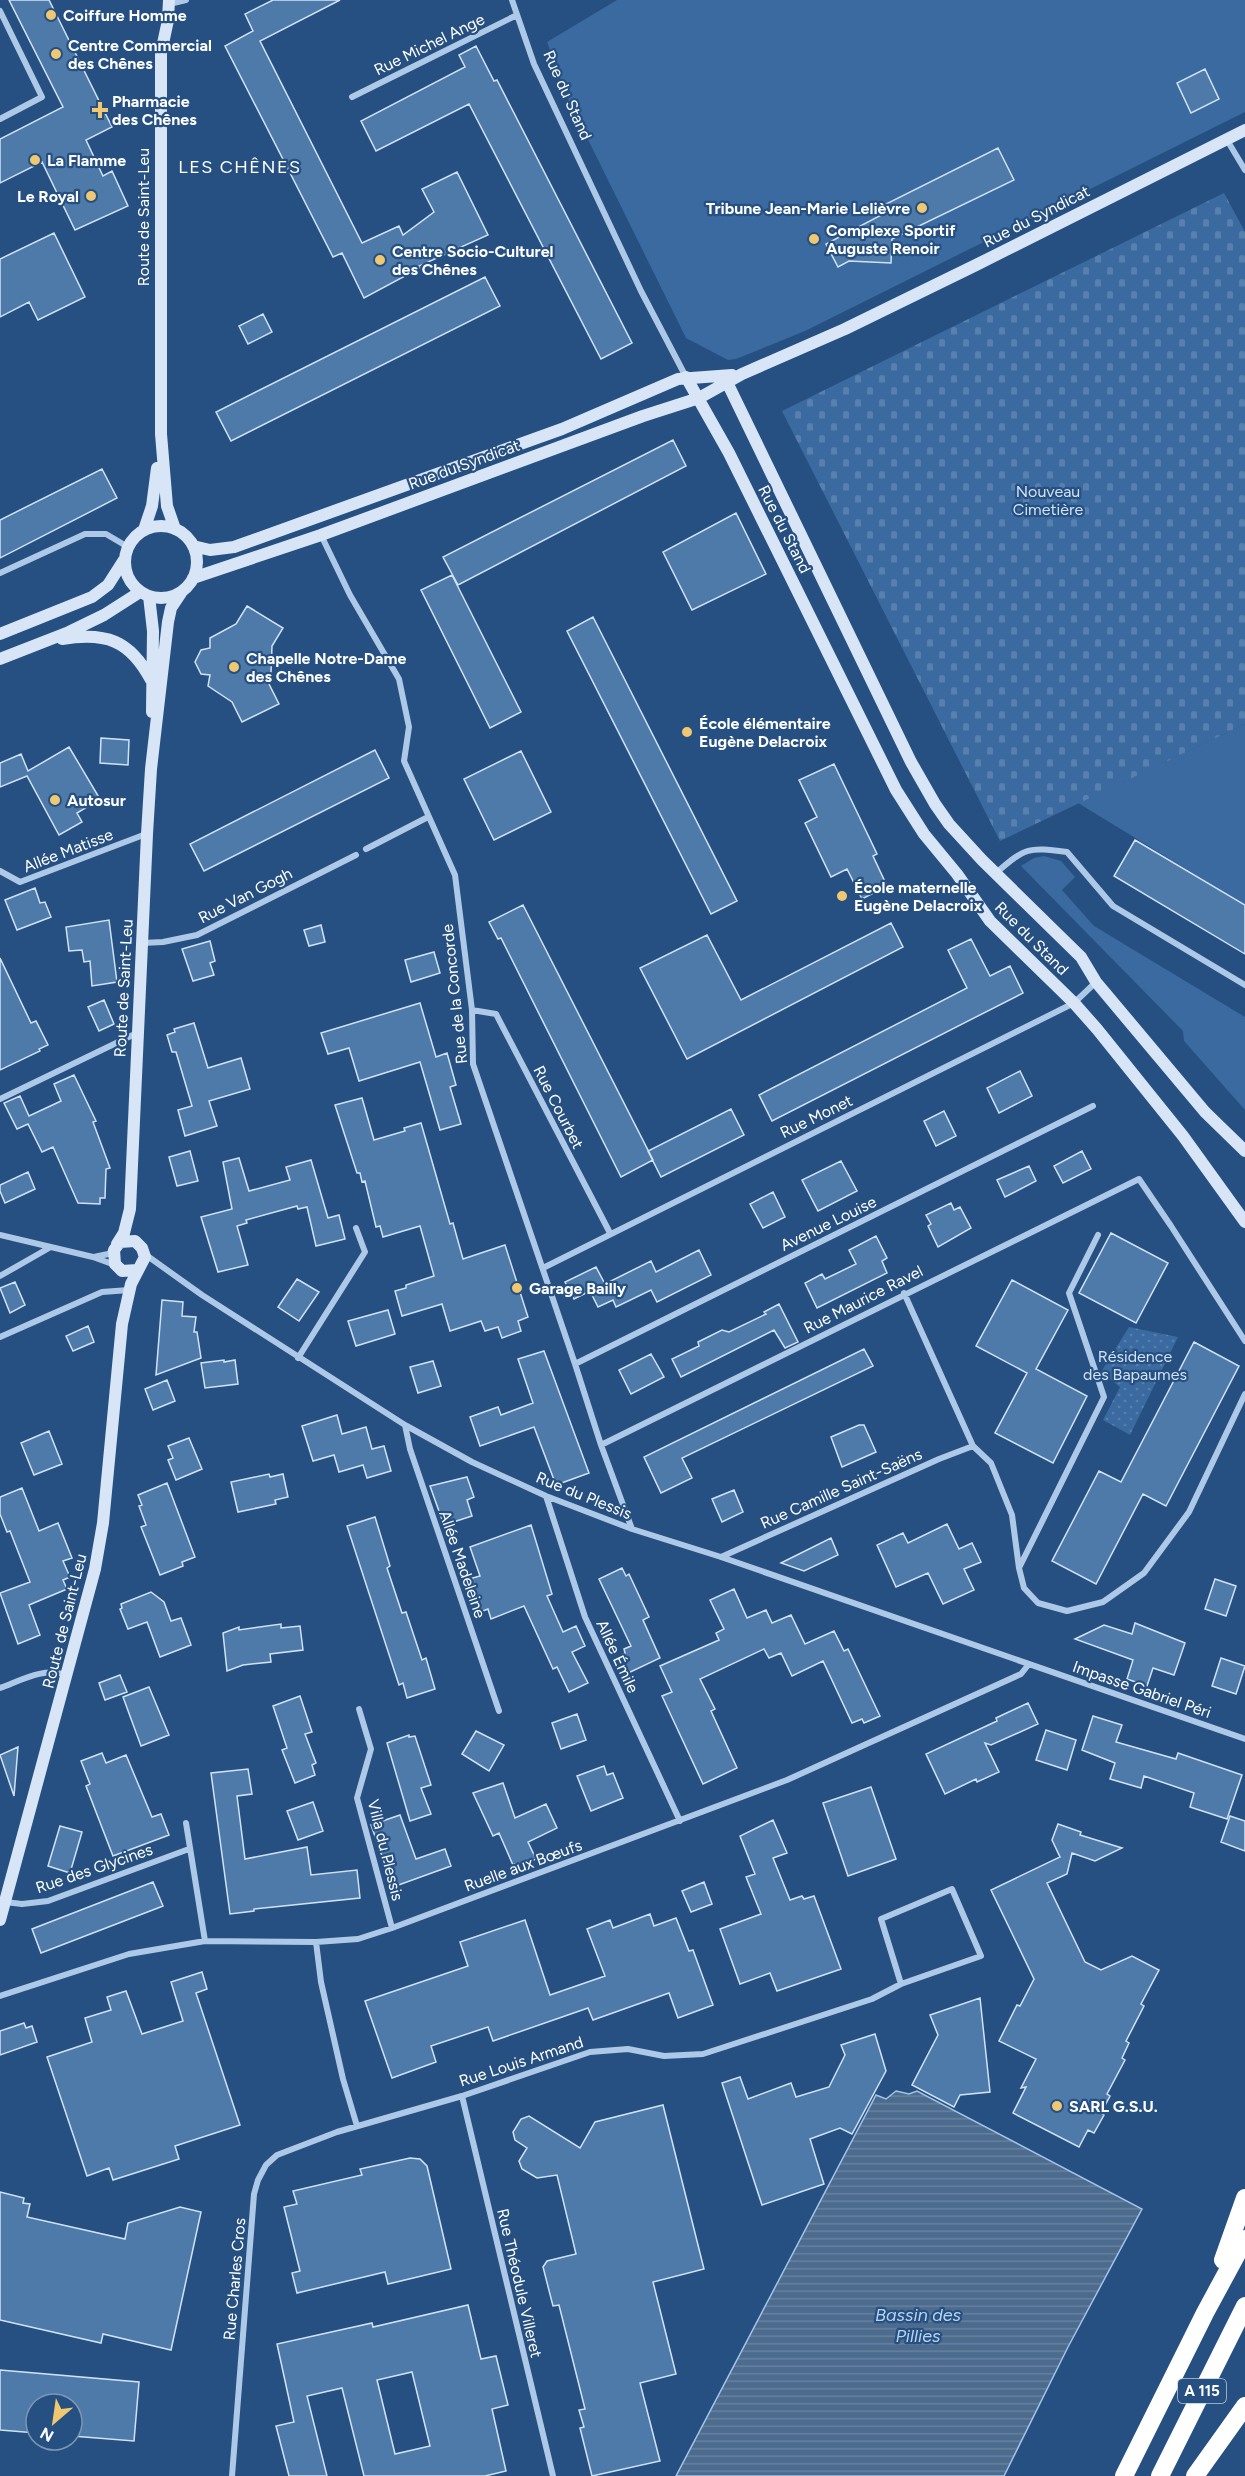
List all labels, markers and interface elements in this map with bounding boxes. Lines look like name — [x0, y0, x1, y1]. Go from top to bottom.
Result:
place label: Coiffure Homme — [63, 6, 187, 25]
marker: Coiffure Homme — [44, 8, 58, 22]
street label: Rue Michel Ange — [371, 9, 488, 79]
place label: Centre Commercial des Chênes — [68, 36, 212, 73]
marker: Centre Commercial des Chênes — [49, 47, 63, 61]
street label: Rue du Stand — [539, 47, 596, 143]
place label: Pharmacie des Chênes — [112, 92, 197, 129]
marker: Pharmacie des Chênes — [93, 103, 107, 117]
street label: Route de Saint-Leu — [134, 148, 153, 286]
place label: La Flamme — [47, 151, 126, 170]
marker: La Flamme — [28, 153, 42, 167]
district label: LES CHÊNES — [178, 156, 302, 178]
street label: Rue du Syndicat — [980, 181, 1093, 251]
place label: Le Royal — [17, 187, 79, 206]
marker: Le Royal — [84, 189, 98, 203]
place label: Tribune Jean-Marie Lelièvre — [706, 199, 910, 218]
marker: Tribune Jean-Marie Lelièvre — [915, 201, 929, 215]
place label: Complexe Sportif Auguste Renoir — [826, 221, 956, 258]
marker: Complexe Sportif Auguste Renoir — [807, 232, 821, 246]
place label: Centre Socio-Culturel des Chênes — [392, 242, 554, 279]
marker: Centre Socio-Culturel des Chênes — [373, 253, 387, 267]
street label: Rue du Syndicat — [406, 436, 522, 493]
street label: Rue du Stand — [754, 482, 815, 576]
park label: Nouveau Cimetière — [1013, 482, 1083, 519]
place label: Chapelle Notre-Dame des Chênes — [246, 649, 407, 686]
marker: Chapelle Notre-Dame des Chênes — [227, 660, 241, 674]
place label: École élémentaire Eugène Delacroix — [699, 714, 831, 751]
marker: École élémentaire Eugène Delacroix — [680, 725, 694, 739]
place label: Autosur — [67, 791, 126, 810]
marker: Autosur — [48, 793, 62, 807]
street label: Allée Matisse — [21, 825, 116, 876]
street label: Rue Van Gogh — [195, 864, 295, 927]
place label: École maternelle Eugène Delacroix — [854, 878, 983, 915]
marker: École maternelle Eugène Delacroix — [835, 889, 849, 903]
street label: Rue du Stand — [991, 898, 1072, 979]
street label: Route de Saint-Leu — [110, 918, 137, 1058]
street label: Rue de la Concorde — [438, 923, 471, 1065]
street label: Rue Courbet — [529, 1062, 588, 1152]
street label: Rue Monet — [777, 1091, 856, 1142]
street label: Avenue Louise — [777, 1192, 880, 1255]
street label: Rue Maurice Ravel — [800, 1261, 926, 1338]
place label: Garage Bailly — [529, 1279, 627, 1298]
marker: Garage Bailly — [510, 1281, 524, 1295]
park label: Résidence des Bapaumes — [1083, 1347, 1187, 1384]
street label: Rue Camille Saint-Saëns — [757, 1444, 925, 1533]
street label: Rue du Plessis — [533, 1468, 634, 1523]
street label: Allée Madeleine — [435, 1508, 490, 1621]
street label: Route de Saint-Leu — [39, 1552, 90, 1691]
street label: Allée Émile — [592, 1617, 643, 1696]
street label: Impasse Gabriel Péri — [1070, 1657, 1214, 1722]
street label: Villa du Plessis — [364, 1797, 407, 1903]
street label: Ruelle aux Bœufs — [462, 1835, 585, 1896]
street label: Rue des Glycines — [33, 1840, 155, 1897]
street label: Rue Louis Armand — [457, 2032, 586, 2091]
place label: SARL G.S.U. — [1069, 2097, 1158, 2116]
marker: SARL G.S.U. — [1050, 2099, 1064, 2113]
street label: Rue Théodule Villeret — [493, 2207, 546, 2360]
street label: Rue Charles Cros — [220, 2217, 249, 2341]
water label: Bassin des Pillies — [875, 2304, 962, 2347]
road number: A 115 — [1178, 2379, 1226, 2403]
north arrow — [24, 2392, 84, 2452]
text: N — [37, 2423, 57, 2446]

